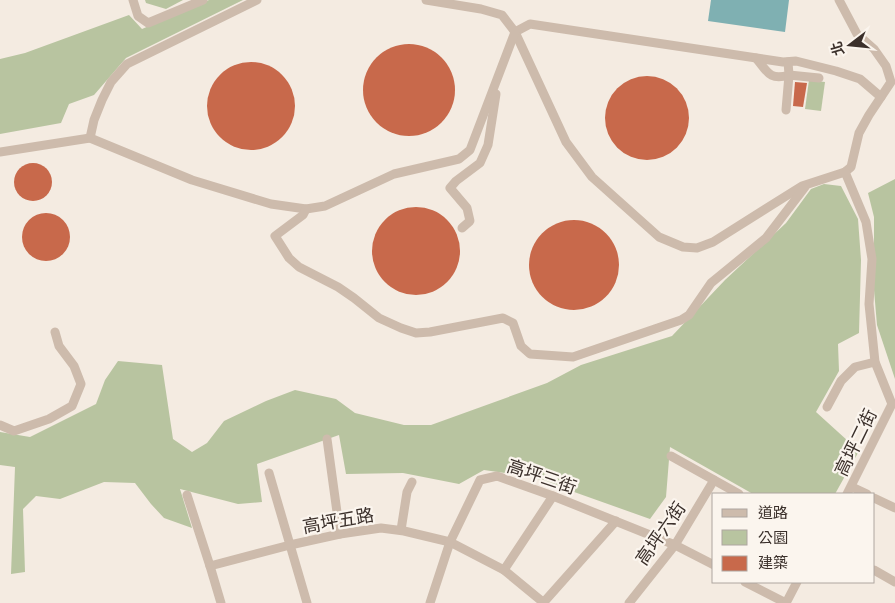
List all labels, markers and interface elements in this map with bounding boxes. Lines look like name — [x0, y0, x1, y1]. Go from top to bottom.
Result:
north arrow — [825, 20, 875, 70]
text: 北 — [827, 40, 847, 58]
street label: 高坪二街 — [829, 405, 881, 479]
street label: 高坪三街 — [504, 454, 580, 498]
legend — [712, 493, 875, 583]
street label: 高坪六街 — [630, 497, 690, 569]
street label: 高坪五路 — [301, 503, 375, 537]
text: 道路 — [758, 503, 788, 521]
text: 公園 — [758, 528, 788, 546]
text: 建築 — [758, 553, 788, 571]

